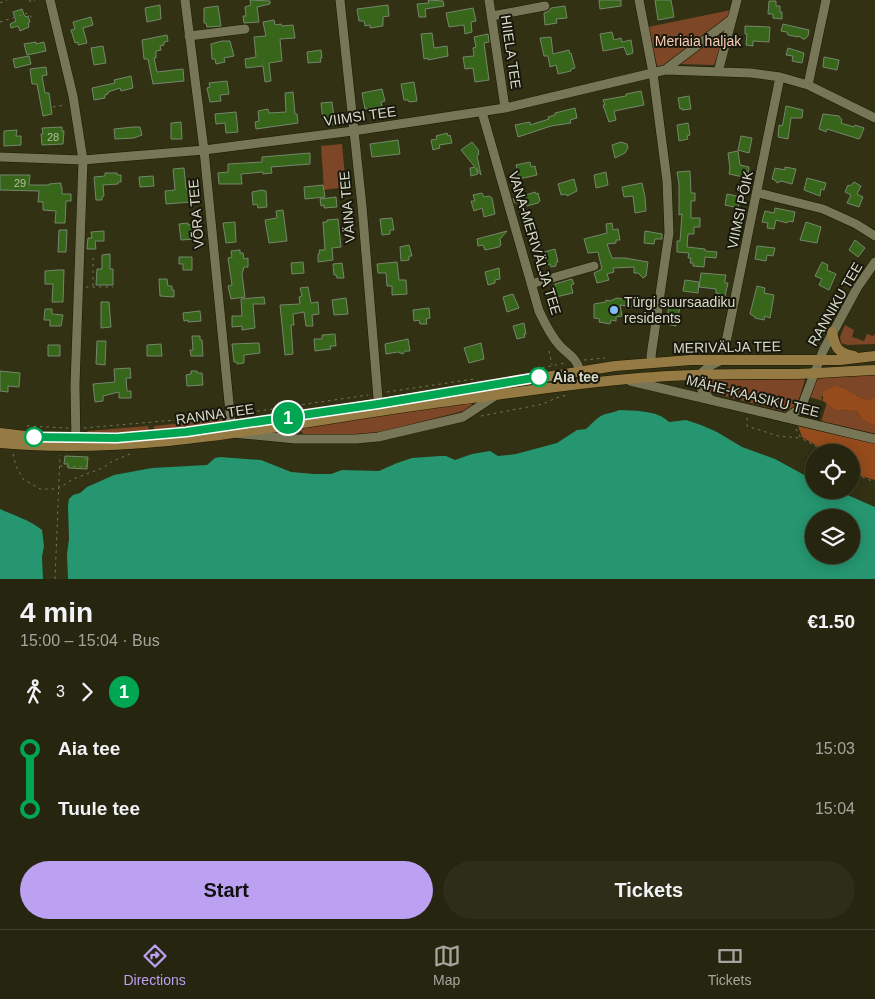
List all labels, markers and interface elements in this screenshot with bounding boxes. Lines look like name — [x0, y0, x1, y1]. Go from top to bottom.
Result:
street label: HIIELA TEE — [498, 14, 524, 90]
park label: Meriaia haljak — [655, 33, 742, 49]
street label: VIIMSI TEE — [323, 103, 397, 129]
house number: 28 — [47, 131, 59, 143]
street label: VANA-MERIVÄLJA TEE — [505, 169, 565, 317]
street label: VIIMSI PÕIK — [724, 169, 756, 250]
street label: VÄINA TEE — [336, 170, 358, 244]
house number: 29 — [14, 177, 26, 189]
street label: VÕRA TEE — [185, 179, 207, 249]
street label: RANNIKU TEE — [805, 259, 865, 349]
place label: Türgi suursaadiku residents — [624, 294, 735, 326]
marker: Türgi suursaadiku residents — [608, 304, 620, 316]
street label: MERIVÄLJA TEE — [673, 338, 781, 356]
marker: Aia tee — [529, 367, 549, 387]
place label: Aia tee — [553, 369, 599, 385]
street label: MÄHE-KAASIKU TEE — [685, 372, 821, 420]
street label: RANNA TEE — [175, 401, 255, 427]
line badge: 1 — [272, 402, 304, 434]
text: 1 — [283, 408, 293, 428]
unlabelled marker — [24, 427, 44, 447]
map controls — [805, 444, 860, 564]
button: locate — [805, 444, 860, 499]
button: layers — [805, 509, 860, 564]
text: 4 min — [20, 597, 93, 628]
text: €1.50 — [807, 611, 855, 632]
text: 15:00 – 15:04 · Bus — [20, 632, 160, 649]
icon: walk — [20, 678, 48, 706]
icon: forward — [73, 678, 101, 706]
text: 1 — [119, 682, 129, 702]
text: 3 — [56, 683, 65, 700]
text: Aia tee — [58, 738, 120, 759]
text: 15:03 — [815, 740, 855, 757]
text: Tuule tee — [58, 798, 140, 819]
text: 15:04 — [815, 800, 855, 817]
button: Start — [20, 861, 433, 919]
button: Tickets — [443, 861, 855, 919]
tab: Directions — [123, 942, 186, 988]
tab: Map — [433, 942, 461, 988]
tab: Tickets — [708, 942, 752, 988]

